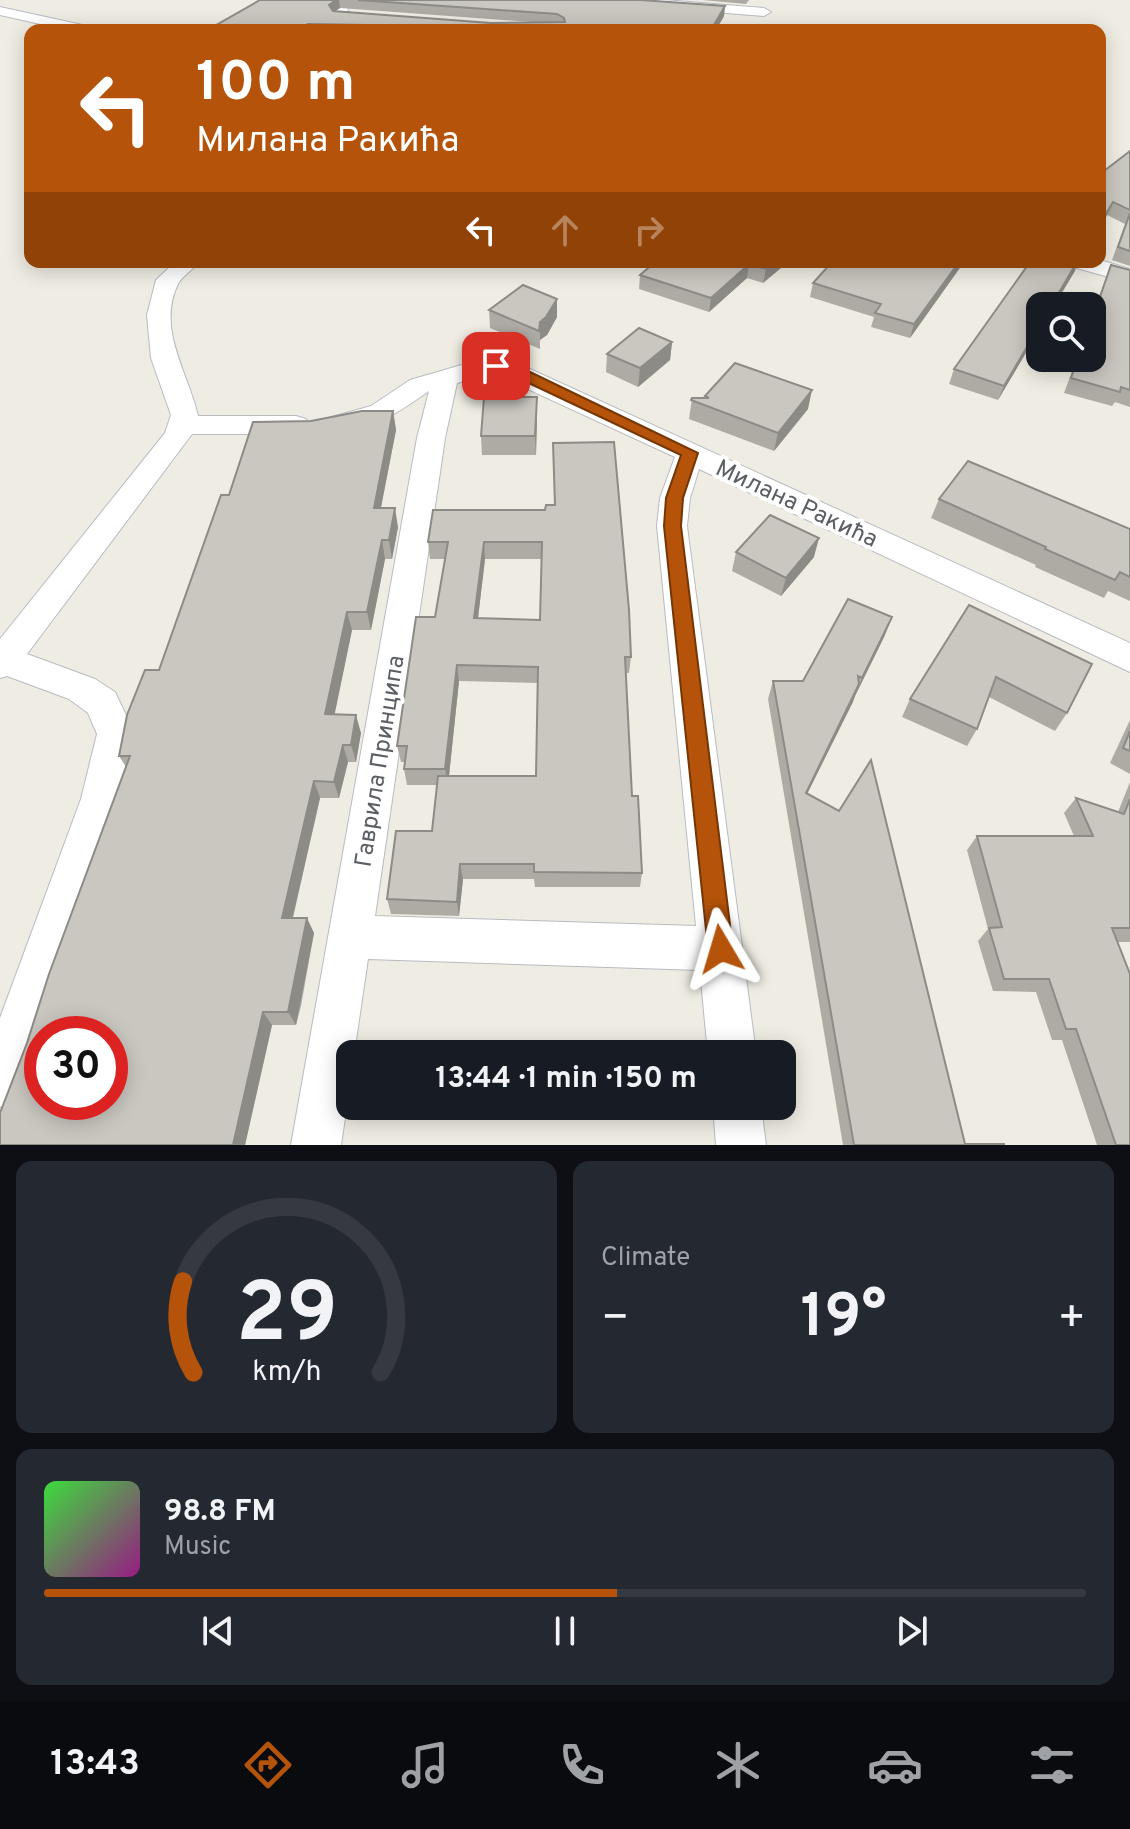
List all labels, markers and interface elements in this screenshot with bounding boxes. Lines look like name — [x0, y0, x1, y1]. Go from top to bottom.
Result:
text: 100 m — [196, 50, 355, 120]
icon: left — [64, 56, 168, 160]
text: Милана Ракића — [196, 119, 459, 165]
icon: left — [459, 208, 503, 252]
icon: ahead — [543, 208, 587, 252]
icon: right — [627, 208, 671, 252]
map controls — [1026, 292, 1106, 372]
button: search — [1026, 292, 1106, 372]
pin — [462, 332, 530, 400]
icon: arrive — [474, 344, 518, 388]
street label: Милана Ракића — [710, 454, 882, 556]
street label: Гаврила Принципа — [349, 653, 413, 869]
position arrow — [679, 907, 763, 991]
speed limit sign: 30 — [24, 1016, 128, 1120]
text: 13:44 · 1 min · 150 m — [435, 1061, 697, 1098]
text: Climate — [601, 1242, 690, 1275]
text: 29 — [236, 1266, 338, 1371]
text: 19° — [801, 1282, 886, 1358]
text: − — [601, 1292, 629, 1348]
text: + — [1058, 1292, 1086, 1348]
text: km/h — [252, 1355, 321, 1391]
text: 98.8 FM — [164, 1494, 276, 1531]
text: Music — [164, 1531, 231, 1564]
icon: previous — [196, 1609, 240, 1653]
icon: pause — [543, 1609, 587, 1653]
icon: next — [890, 1609, 934, 1653]
icon: directions — [240, 1737, 296, 1793]
icon: music — [397, 1737, 453, 1793]
icon: phone — [554, 1737, 610, 1793]
icon: climate — [710, 1737, 766, 1793]
icon: car — [867, 1737, 923, 1793]
icon: filters — [1024, 1737, 1080, 1793]
text: 13:43 — [50, 1742, 140, 1788]

